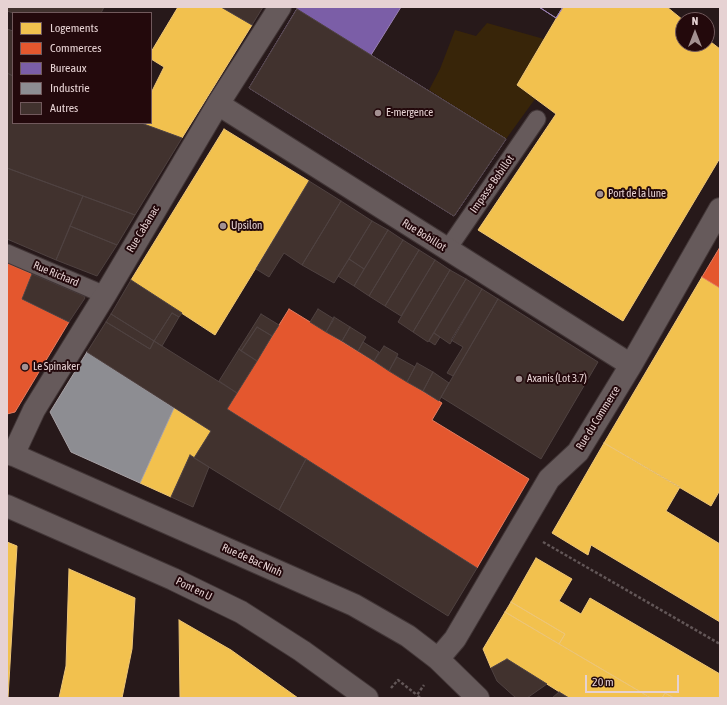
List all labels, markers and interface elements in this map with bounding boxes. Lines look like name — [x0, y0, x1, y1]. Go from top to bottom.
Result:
legend — [12, 12, 152, 124]
north arrow — [675, 12, 715, 52]
text: N — [692, 15, 698, 27]
text: Logements — [50, 21, 98, 35]
text: Commerces — [50, 41, 101, 55]
text: Bureaux — [50, 61, 87, 75]
text: Industrie — [50, 81, 90, 95]
text: Autres — [50, 101, 78, 115]
place label: E-mergence — [386, 106, 433, 120]
marker: E-mergence — [373, 108, 383, 118]
street label: Impasse Bobillot — [467, 153, 517, 215]
place label: Port de la lune — [608, 187, 666, 201]
marker: Port de la lune — [595, 189, 605, 199]
street label: Rue Cabanac — [124, 203, 162, 255]
street label: Rue Bobillot — [400, 216, 448, 254]
place label: Upsilon — [231, 219, 262, 233]
marker: Upsilon — [218, 221, 228, 231]
street label: Rue Richard — [31, 258, 81, 290]
place label: Le Spinaker — [33, 360, 79, 374]
marker: Le Spinaker — [20, 362, 30, 372]
place label: Axanis (Lot 3.7) — [527, 372, 587, 386]
marker: Axanis (Lot 3.7) — [514, 374, 524, 384]
street label: Rue du Commerce — [573, 384, 623, 452]
street label: Rue de Bac Ninh — [220, 541, 284, 579]
street label: Pont en U — [174, 575, 214, 603]
scale bar — [587, 667, 681, 693]
text: 20 m — [592, 675, 614, 689]

